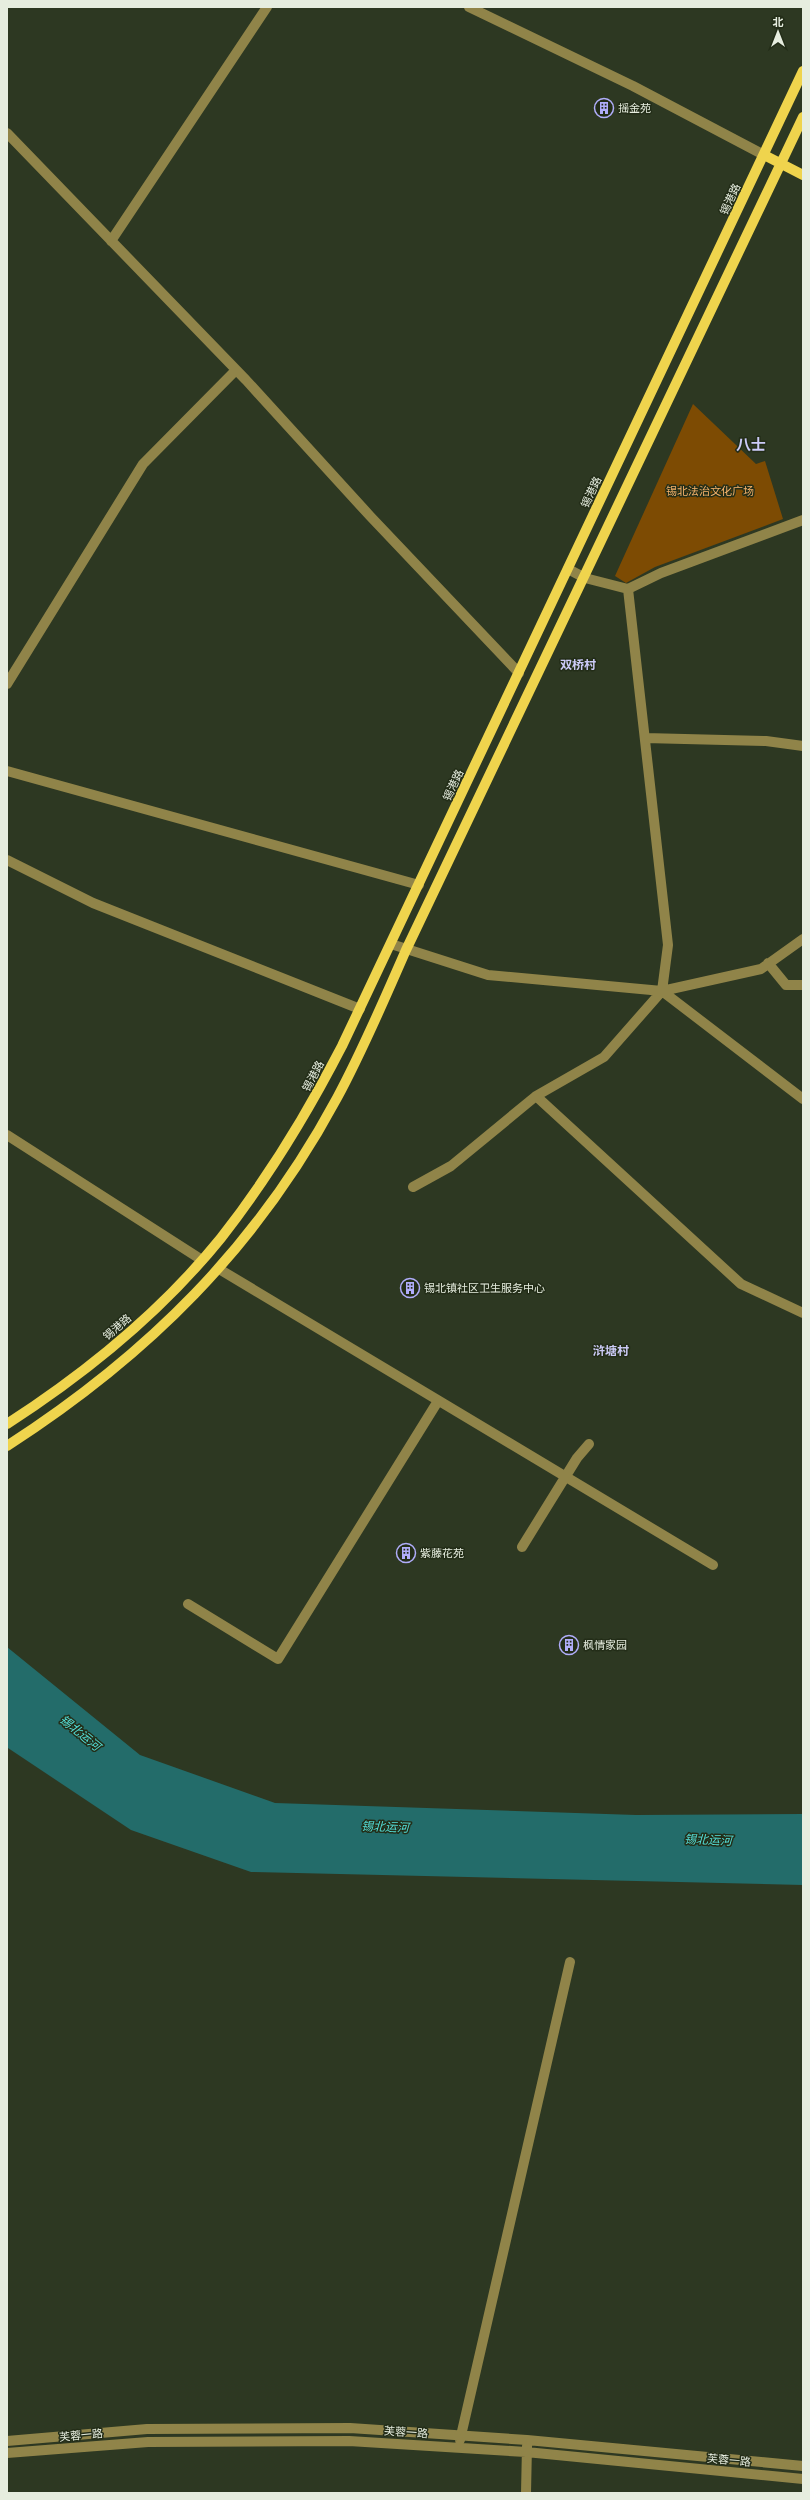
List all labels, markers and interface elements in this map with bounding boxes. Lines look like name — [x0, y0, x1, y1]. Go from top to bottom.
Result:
north arrow — [758, 12, 798, 52]
text: 北 — [773, 16, 784, 29]
building icon: 摇金苑 — [593, 97, 615, 119]
place label: 摇金苑 — [618, 102, 651, 115]
street label: 锡港路 — [718, 182, 743, 217]
district label: 八士 — [736, 436, 766, 454]
street label: 锡港路 — [579, 475, 604, 510]
park label: 锡北法治文化广场 — [666, 485, 754, 498]
district label: 双桥村 — [560, 658, 596, 672]
street label: 锡港路 — [441, 768, 466, 803]
street label: 锡港路 — [300, 1059, 327, 1094]
building icon: 锡北镇社区卫生服务中心 — [399, 1277, 421, 1299]
place label: 锡北镇社区卫生服务中心 — [424, 1282, 545, 1295]
street label: 锡港路 — [101, 1312, 134, 1343]
district label: 浒塘村 — [593, 1344, 629, 1358]
building icon: 紫藤花苑 — [395, 1542, 417, 1564]
place label: 紫藤花苑 — [420, 1547, 464, 1560]
building icon: 枫情家园 — [558, 1634, 580, 1656]
place label: 枫情家园 — [583, 1639, 627, 1652]
water label: 锡北运河 — [57, 1712, 105, 1755]
water label: 锡北运河 — [361, 1819, 411, 1835]
water label: 锡北运河 — [684, 1832, 734, 1848]
street label: 芙蓉一路 — [384, 2424, 428, 2441]
street label: 芙蓉一路 — [59, 2427, 104, 2444]
street label: 芙蓉一路 — [706, 2452, 751, 2469]

